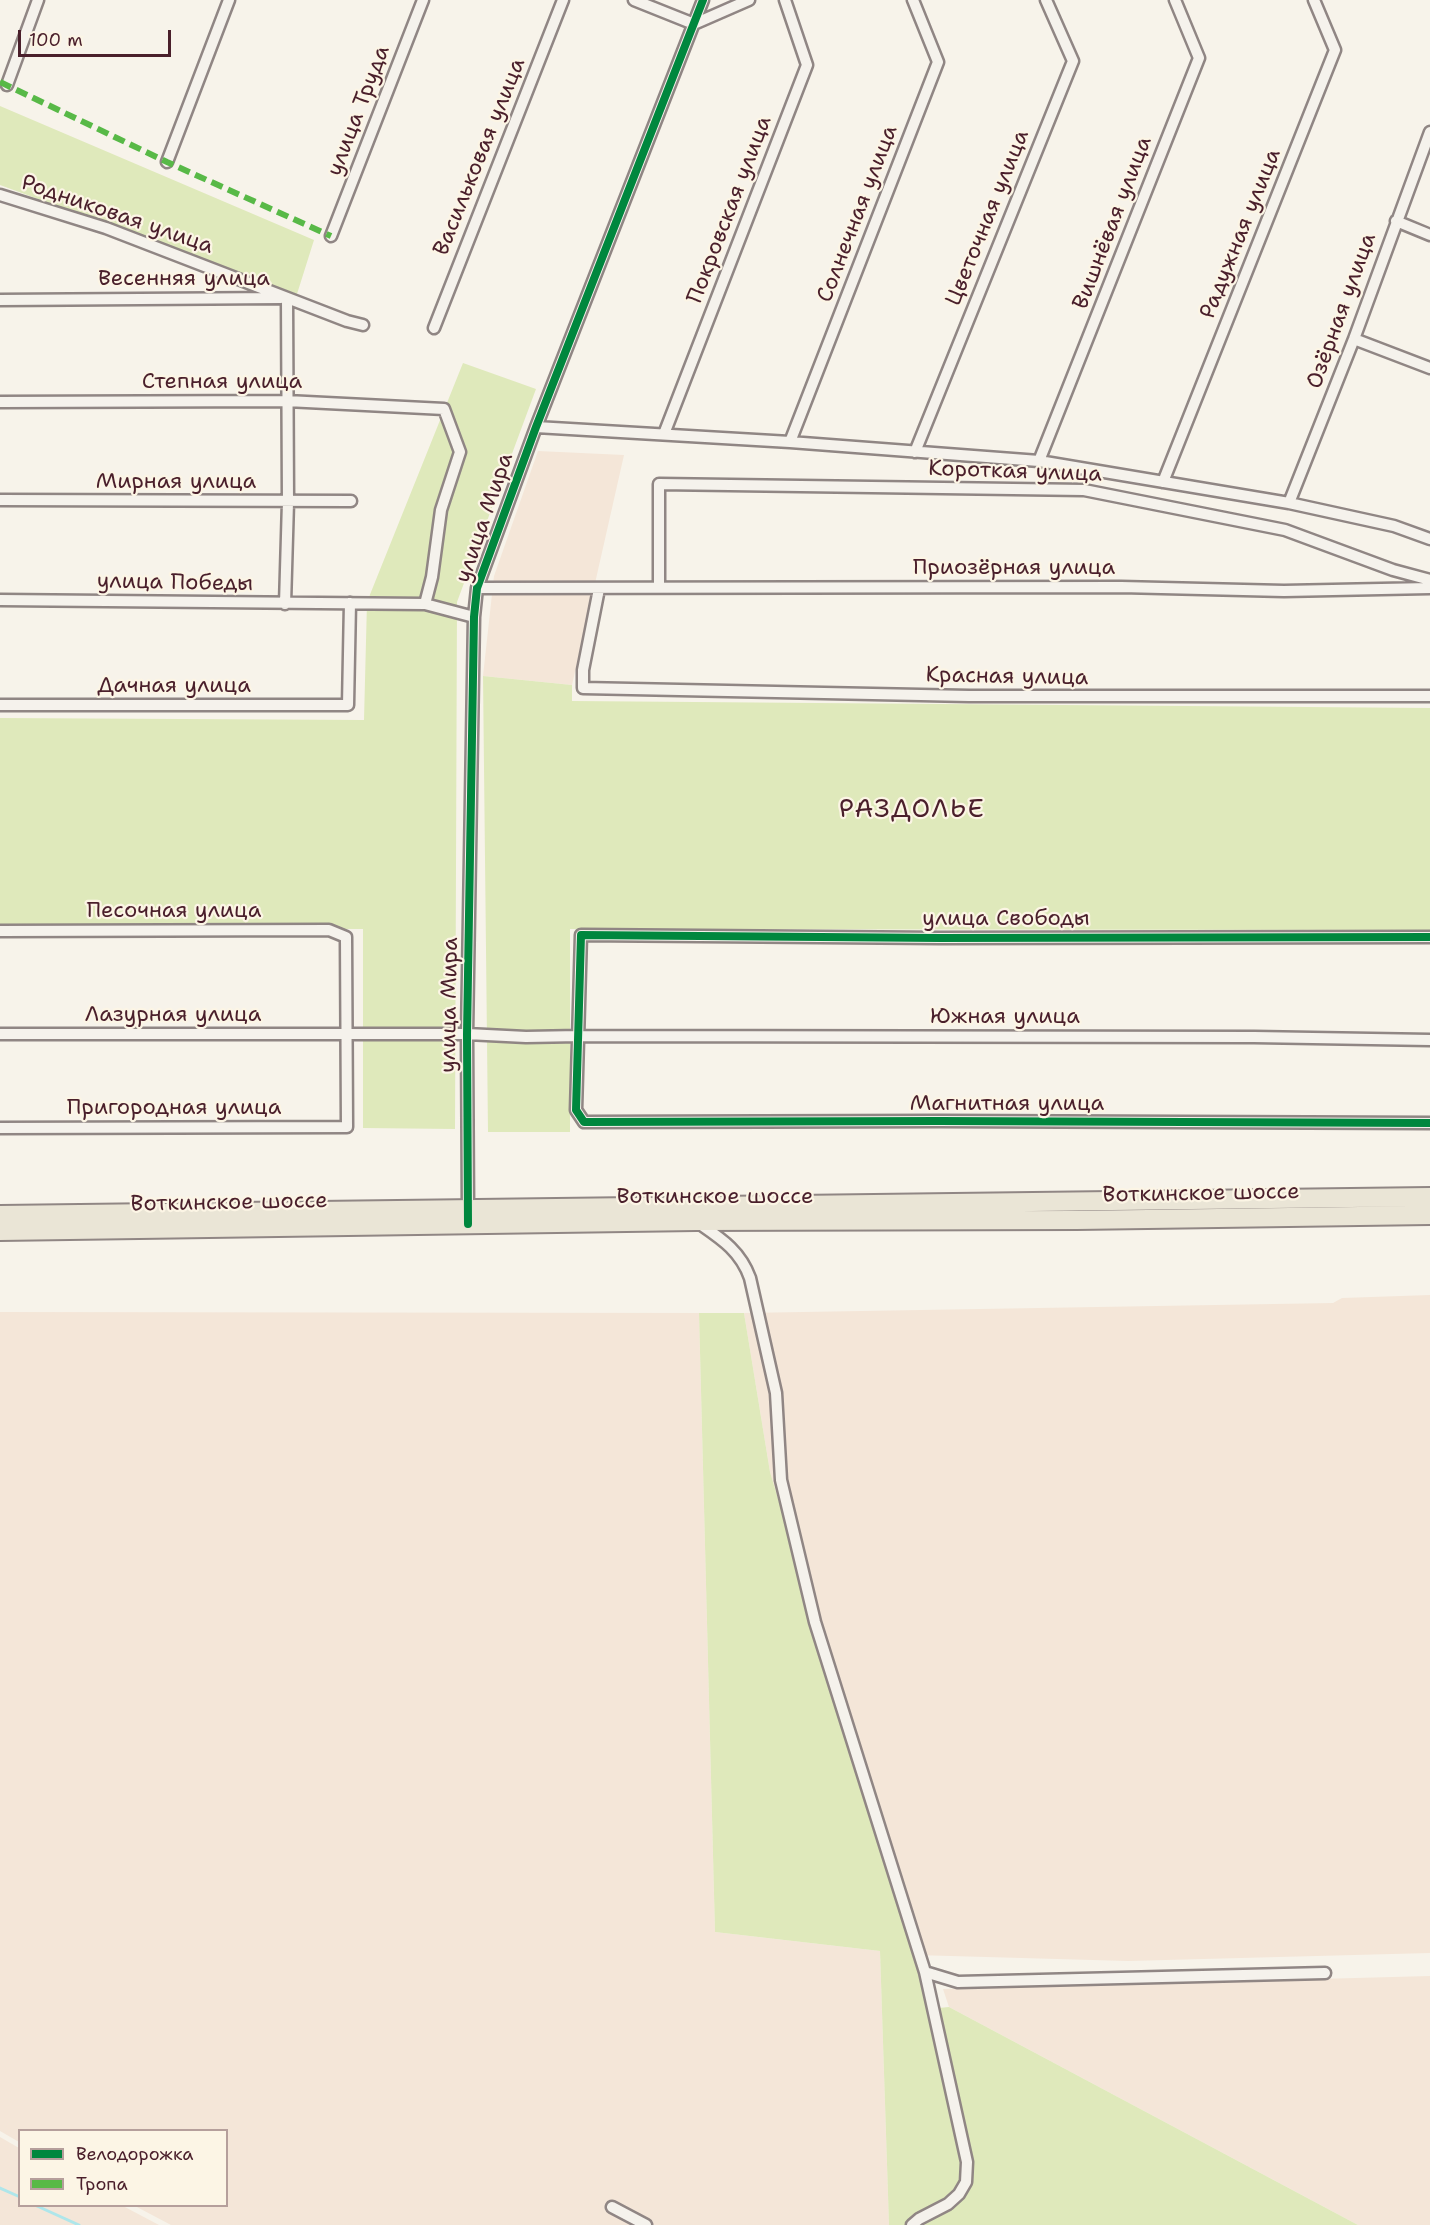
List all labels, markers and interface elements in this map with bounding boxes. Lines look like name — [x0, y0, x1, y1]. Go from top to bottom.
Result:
scale bar — [21, 18, 174, 56]
text: 100 m — [29, 28, 83, 52]
street label: улица Труда — [322, 42, 396, 180]
street label: Васильковая улица — [428, 55, 532, 259]
street label: Покровская улица — [682, 113, 778, 307]
street label: Солнечная улица — [812, 122, 904, 306]
street label: Цветочная улица — [941, 126, 1035, 310]
street label: Вишнёвая улица — [1068, 133, 1158, 313]
street label: Радужная улица — [1195, 145, 1287, 323]
street label: Родниковая улица — [17, 170, 217, 260]
street label: Озёрная улица — [1302, 230, 1382, 392]
street label: Весенняя улица — [98, 266, 270, 292]
street label: Степная улица — [142, 369, 302, 395]
street label: улица Мира — [450, 450, 520, 586]
street label: Короткая улица — [928, 456, 1102, 488]
street label: Мирная улица — [96, 469, 256, 495]
street label: Приозёрная улица — [913, 555, 1115, 581]
street label: улица Победы — [97, 568, 253, 598]
street label: Красная улица — [925, 662, 1089, 692]
street label: Дачная улица — [97, 673, 251, 699]
district label: РАЗДОЛЬЕ — [839, 794, 985, 826]
street label: Песочная улица — [87, 898, 261, 924]
street label: улица Свободы — [922, 906, 1090, 932]
street label: улица Мира — [436, 937, 464, 1073]
street label: Лазурная улица — [85, 1002, 261, 1028]
street label: Южная улица — [930, 1004, 1080, 1030]
street label: Магнитная улица — [910, 1091, 1104, 1117]
street label: Пригородная улица — [67, 1095, 281, 1121]
street label: Воткинское шоссе — [1102, 1179, 1300, 1209]
street label: Воткинское шоссе — [616, 1184, 814, 1210]
street label: Воткинское шоссе — [130, 1188, 328, 1218]
legend — [18, 2129, 228, 2207]
text: Велодорожка — [76, 2142, 194, 2166]
text: Тропа — [76, 2172, 128, 2196]

